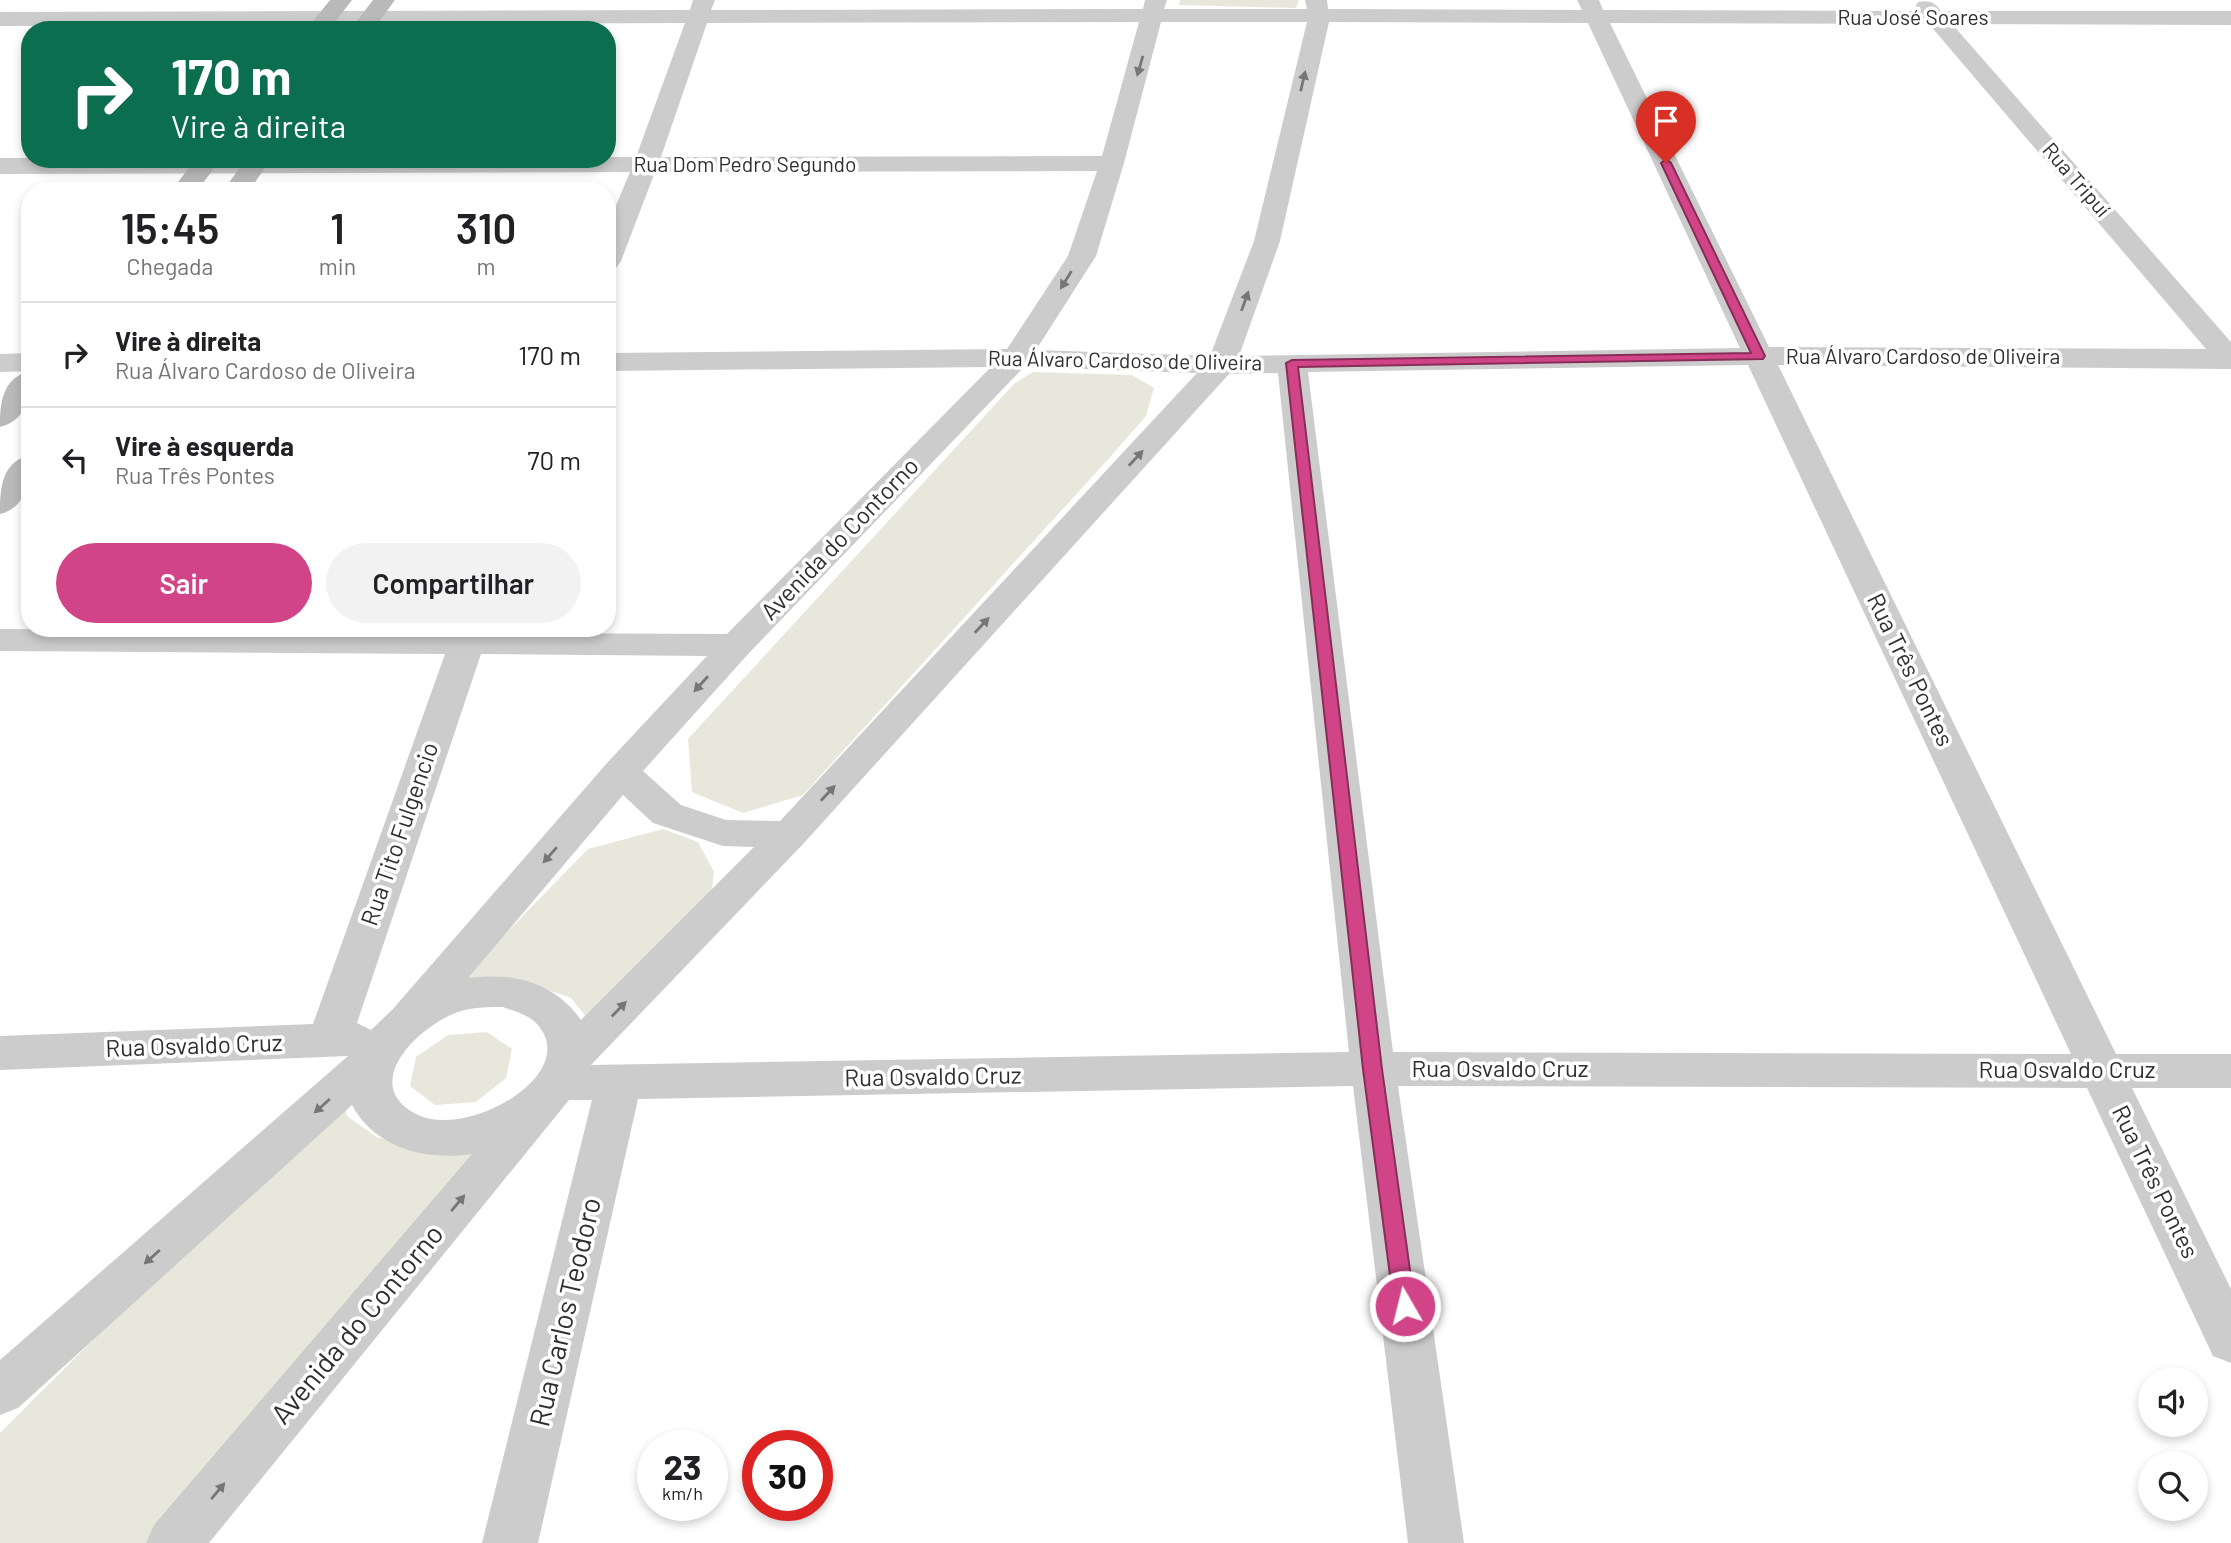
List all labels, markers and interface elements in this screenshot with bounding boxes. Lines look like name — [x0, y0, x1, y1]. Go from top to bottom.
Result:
street label: Rua José Soares — [1837, 4, 1989, 29]
text: 170 m — [171, 46, 291, 105]
icon: right — [56, 49, 147, 140]
one-way arrow — [1134, 55, 1145, 77]
one-way arrow — [1298, 70, 1309, 92]
pin — [1636, 91, 1696, 163]
icon: arrive — [1647, 102, 1685, 140]
text: Vire à direita — [171, 106, 346, 144]
street label: Rua Tripuí — [2038, 137, 2117, 222]
street label: Rua Dom Pedro Segundo — [634, 151, 856, 176]
text: 15:45 — [121, 202, 219, 252]
text: 1 — [330, 202, 345, 252]
text: 310 — [456, 202, 516, 252]
text: Chegada — [127, 252, 213, 280]
text: min — [319, 252, 356, 280]
text: m — [477, 252, 496, 280]
one-way arrow — [1060, 271, 1073, 290]
one-way arrow — [1240, 290, 1251, 311]
text: Vire à direita — [115, 325, 261, 356]
icon: right — [56, 336, 94, 374]
text: 170 m — [518, 339, 581, 370]
street label: Rua Álvaro Cardoso de Oliveira — [1786, 343, 2060, 368]
street label: Rua Álvaro Cardoso de Oliveira — [988, 345, 1262, 374]
text: Rua Álvaro Cardoso de Oliveira — [115, 356, 416, 384]
text: Vire à esquerda — [115, 430, 294, 461]
icon: left — [56, 441, 94, 479]
text: 70 m — [527, 444, 581, 475]
one-way arrow — [1128, 449, 1144, 467]
street label: Avenida do Contorno — [754, 451, 924, 625]
text: Rua Três Pontes — [115, 461, 275, 489]
button: Sair — [56, 543, 312, 623]
button: Compartilhar — [326, 543, 581, 623]
street label: Rua Três Pontes — [1862, 588, 1961, 751]
one-way arrow — [974, 616, 990, 634]
one-way arrow — [693, 675, 709, 693]
street label: Rua Tito Fulgencio — [354, 738, 444, 929]
one-way arrow — [820, 784, 836, 802]
one-way arrow — [543, 846, 558, 863]
one-way arrow — [610, 1001, 626, 1018]
street label: Rua Osvaldo Cruz — [105, 1027, 283, 1062]
street label: Rua Osvaldo Cruz — [1411, 1053, 1589, 1082]
street label: Rua Osvaldo Cruz — [1978, 1054, 2156, 1083]
street label: Rua Osvaldo Cruz — [844, 1059, 1022, 1092]
one-way arrow — [313, 1098, 331, 1114]
street label: Rua Três Pontes — [2107, 1100, 2206, 1263]
one-way arrow — [450, 1194, 466, 1212]
street label: Rua Carlos Teodoro — [521, 1194, 607, 1430]
street label: Avenida do Contorno — [263, 1217, 450, 1430]
one-way arrow — [143, 1249, 161, 1265]
position arrow — [1368, 1269, 1442, 1343]
map controls — [2138, 1367, 2208, 1521]
button: sound — [2138, 1367, 2208, 1437]
speed limit sign: 30 — [742, 1430, 833, 1521]
text: 23 — [663, 1445, 702, 1487]
button: search — [2138, 1451, 2208, 1521]
one-way arrow — [210, 1482, 225, 1499]
text: km/h — [662, 1482, 703, 1504]

